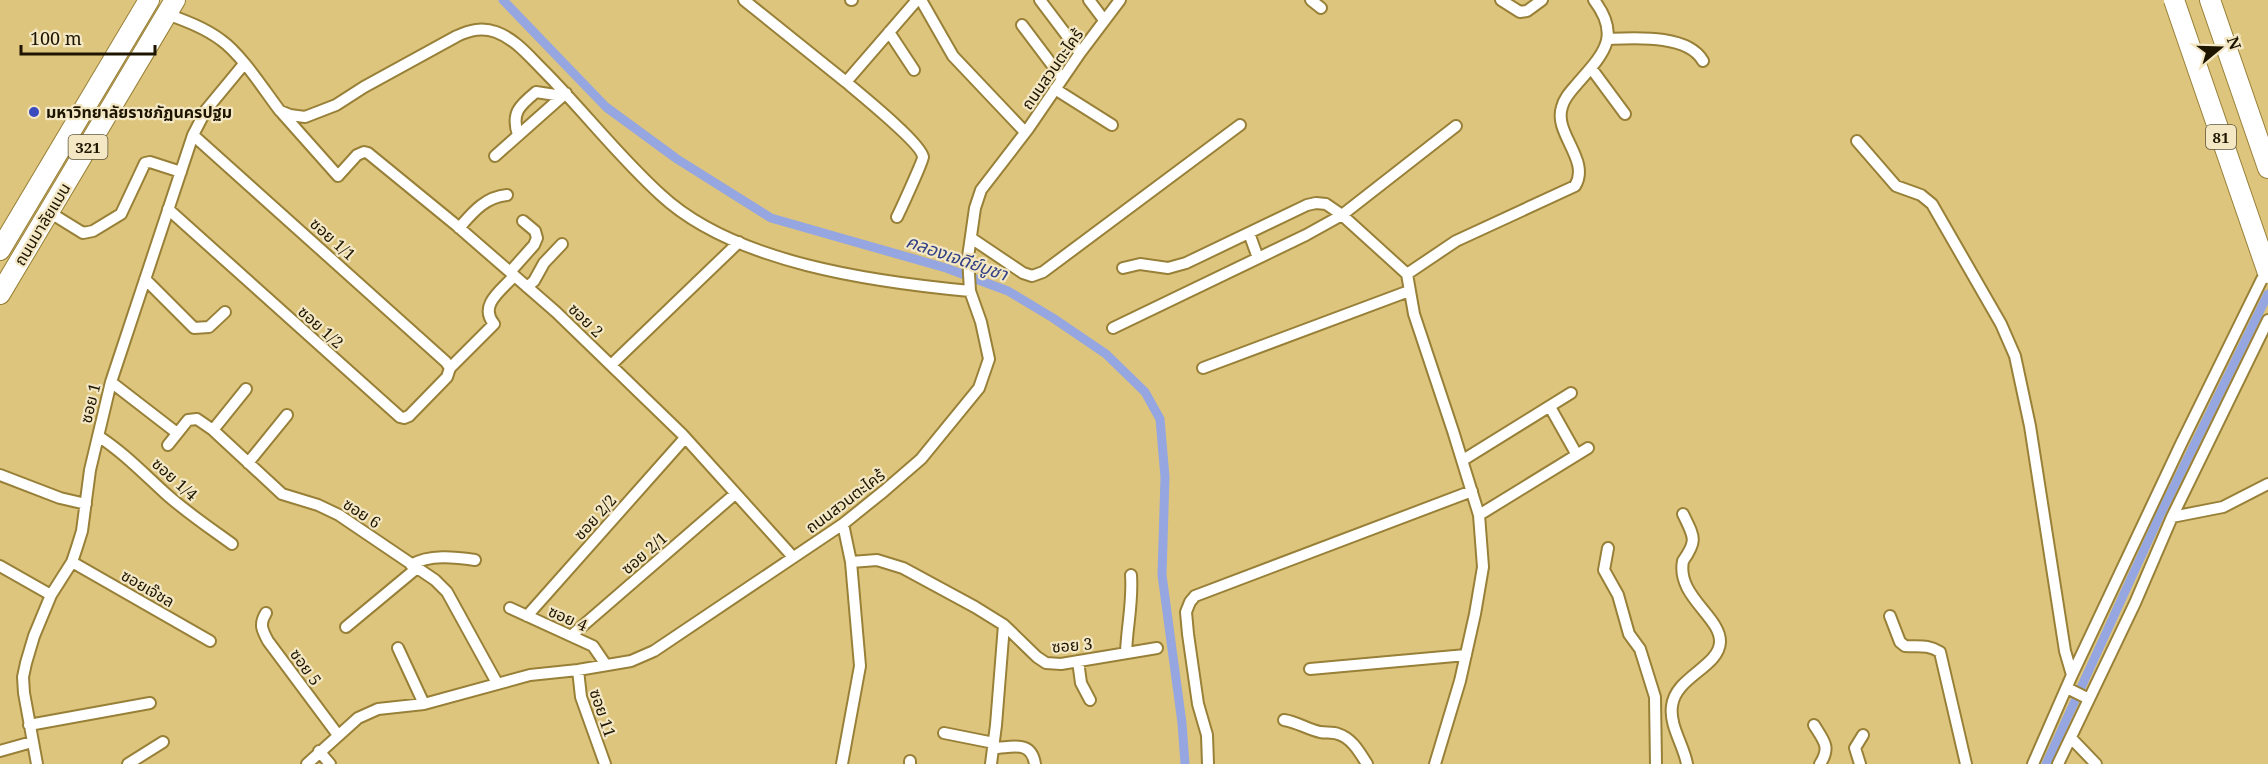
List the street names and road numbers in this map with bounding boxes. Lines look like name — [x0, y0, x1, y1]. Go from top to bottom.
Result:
street label: ถนนสวนตะไคร้ — [1016, 24, 1088, 114]
road number: 81 — [2206, 125, 2236, 149]
road number: 321 — [68, 135, 107, 159]
street label: ถนนมาลัยแมน — [9, 179, 75, 269]
street label: ซอย 1/1 — [305, 213, 361, 265]
street label: ซอย 2 — [564, 298, 608, 342]
street label: ซอย 1/2 — [293, 301, 349, 353]
street label: ซอย 1 — [74, 381, 106, 425]
street label: ซอย 1/4 — [147, 453, 203, 505]
street label: ถนนสวนตะไคร้ — [801, 463, 890, 538]
street label: ซอย 2/2 — [569, 489, 621, 545]
street label: ซอย 6 — [339, 493, 385, 533]
street label: ซอย 2/1 — [616, 527, 672, 579]
street label: ซอยเจ๊ชล — [117, 564, 179, 612]
street label: ซอย 4 — [545, 600, 591, 636]
street label: ซอย 3 — [1051, 632, 1093, 658]
street label: ซอย 5 — [285, 644, 327, 690]
street label: ซอย 11 — [585, 686, 621, 740]

